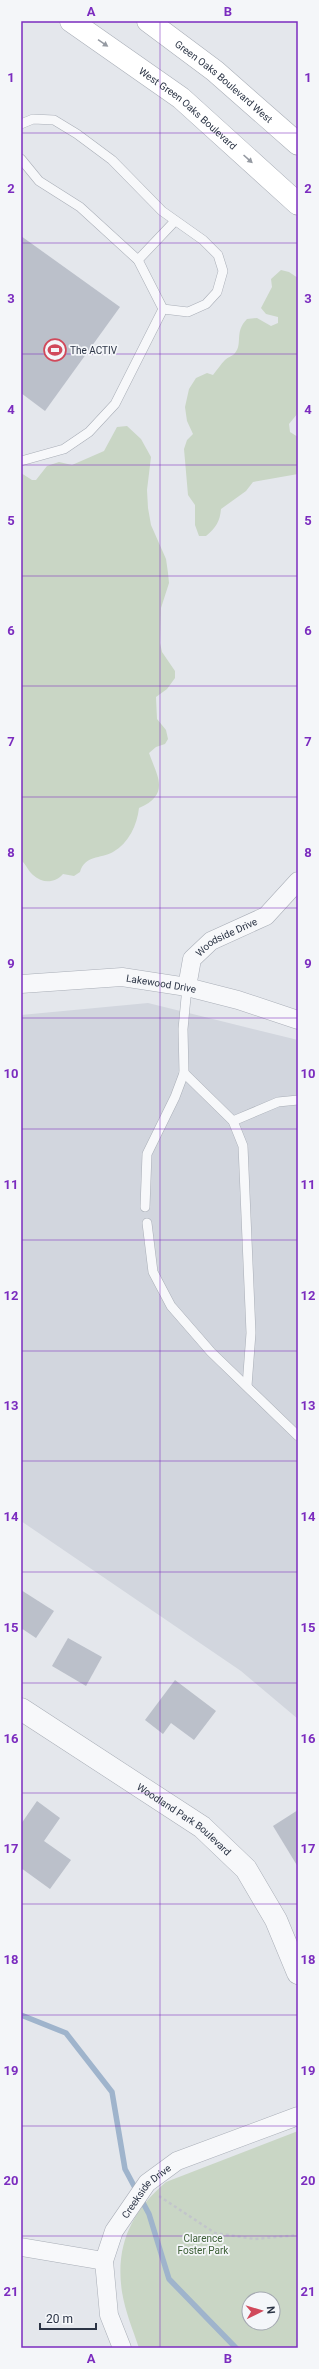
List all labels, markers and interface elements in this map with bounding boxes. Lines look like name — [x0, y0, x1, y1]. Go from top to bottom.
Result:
text: A — [87, 4, 96, 19]
text: B — [224, 4, 232, 19]
street label: Green Oaks Boulevard West — [173, 38, 275, 125]
one-way arrow — [98, 39, 108, 47]
street label: West Green Oaks Boulevard — [137, 65, 239, 152]
text: 1 — [7, 70, 15, 85]
text: 1 — [304, 70, 312, 85]
one-way arrow — [243, 154, 254, 163]
text: 2 — [7, 181, 15, 196]
text: 2 — [304, 181, 312, 196]
text: 3 — [7, 291, 15, 306]
text: 3 — [304, 291, 312, 306]
sports icon: The ACTIV — [42, 337, 68, 363]
place label: The ACTIV — [70, 345, 118, 356]
text: 4 — [7, 402, 15, 417]
text: 4 — [304, 402, 312, 417]
text: 5 — [7, 513, 15, 528]
text: 5 — [304, 513, 312, 528]
text: 6 — [7, 623, 15, 638]
text: 6 — [304, 623, 312, 638]
text: 7 — [7, 734, 15, 749]
text: 7 — [304, 734, 312, 749]
text: 8 — [7, 845, 15, 860]
text: 8 — [304, 845, 312, 860]
street label: Woodside Drive — [194, 916, 259, 959]
text: 9 — [7, 956, 15, 971]
text: 9 — [304, 956, 312, 971]
street label: Lakewood Drive — [125, 973, 197, 995]
text: 10 — [4, 1066, 18, 1081]
text: 10 — [301, 1066, 315, 1081]
text: 11 — [4, 1177, 18, 1192]
text: 11 — [301, 1177, 315, 1192]
text: 12 — [4, 1288, 18, 1303]
text: 12 — [301, 1288, 315, 1303]
text: 13 — [4, 1398, 18, 1413]
text: 13 — [301, 1398, 315, 1413]
text: 14 — [4, 1509, 19, 1524]
text: 14 — [301, 1509, 316, 1524]
text: 15 — [4, 1620, 18, 1635]
text: 15 — [301, 1620, 315, 1635]
text: 16 — [4, 1731, 19, 1746]
text: 16 — [301, 1731, 316, 1746]
street label: Woodland Park Boulevard — [135, 1781, 233, 1858]
text: 17 — [4, 1841, 18, 1856]
text: 17 — [301, 1841, 315, 1856]
text: 18 — [4, 1952, 18, 1967]
text: 18 — [301, 1952, 315, 1967]
text: 19 — [4, 2063, 18, 2078]
text: 19 — [301, 2063, 315, 2078]
street label: Creekside Drive — [120, 2162, 173, 2220]
text: 20 — [4, 2173, 18, 2188]
text: 20 — [301, 2173, 315, 2188]
park label: Clarence Foster Park — [178, 2233, 229, 2256]
text: 21 — [4, 2284, 18, 2299]
text: 21 — [301, 2284, 315, 2299]
north arrow — [241, 2291, 281, 2331]
scale bar — [40, 2305, 96, 2331]
text: N — [264, 2306, 277, 2315]
text: 20 m — [46, 2312, 73, 2326]
text: A — [87, 2351, 96, 2366]
text: B — [224, 2351, 232, 2366]

